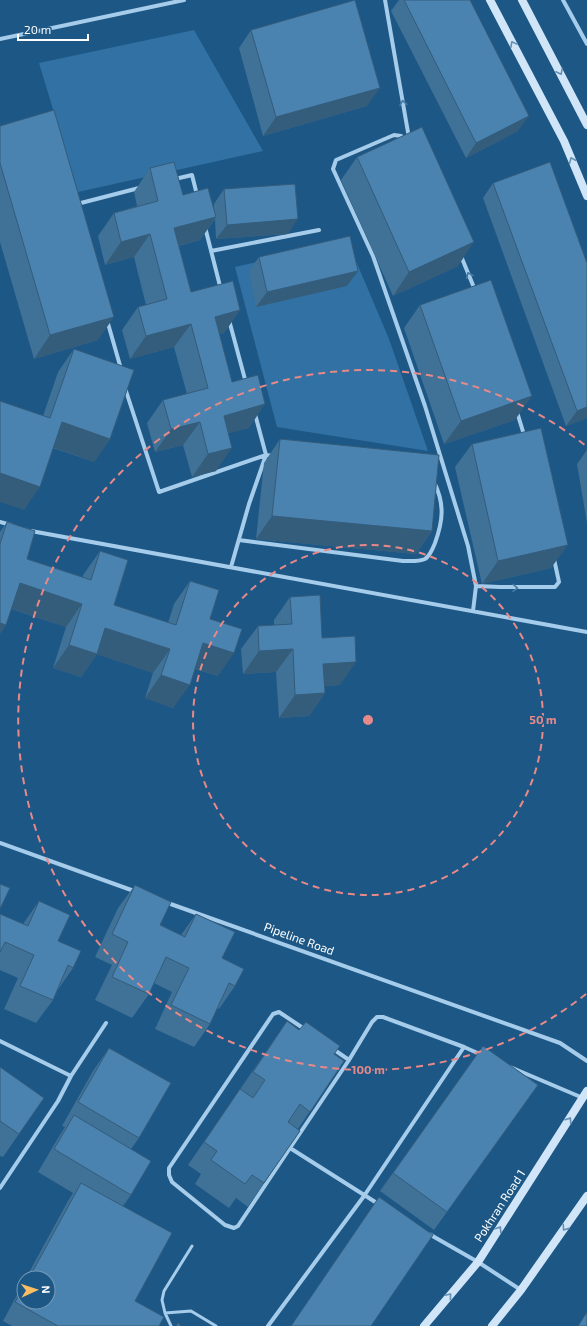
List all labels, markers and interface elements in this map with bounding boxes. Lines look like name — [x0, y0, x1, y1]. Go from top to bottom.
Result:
scale bar — [18, 16, 88, 42]
text: 20 m — [24, 22, 51, 36]
one-way arrow — [510, 41, 517, 48]
one-way arrow — [555, 68, 562, 75]
one-way arrow — [399, 100, 408, 106]
one-way arrow — [568, 156, 576, 163]
one-way arrow — [465, 271, 473, 278]
one-way arrow — [512, 583, 518, 592]
text: 50 m — [529, 712, 557, 726]
centre of rings — [361, 713, 375, 727]
street label: Pipeline Road — [262, 919, 336, 957]
text: 100 m — [351, 1062, 385, 1076]
one-way arrow — [564, 1117, 571, 1124]
street label: Pokhran Road 1 — [471, 1167, 528, 1244]
one-way arrow — [563, 1223, 570, 1230]
one-way arrow — [494, 1227, 501, 1234]
north arrow — [16, 1270, 56, 1310]
text: N — [40, 1285, 53, 1294]
one-way arrow — [444, 1294, 451, 1301]

